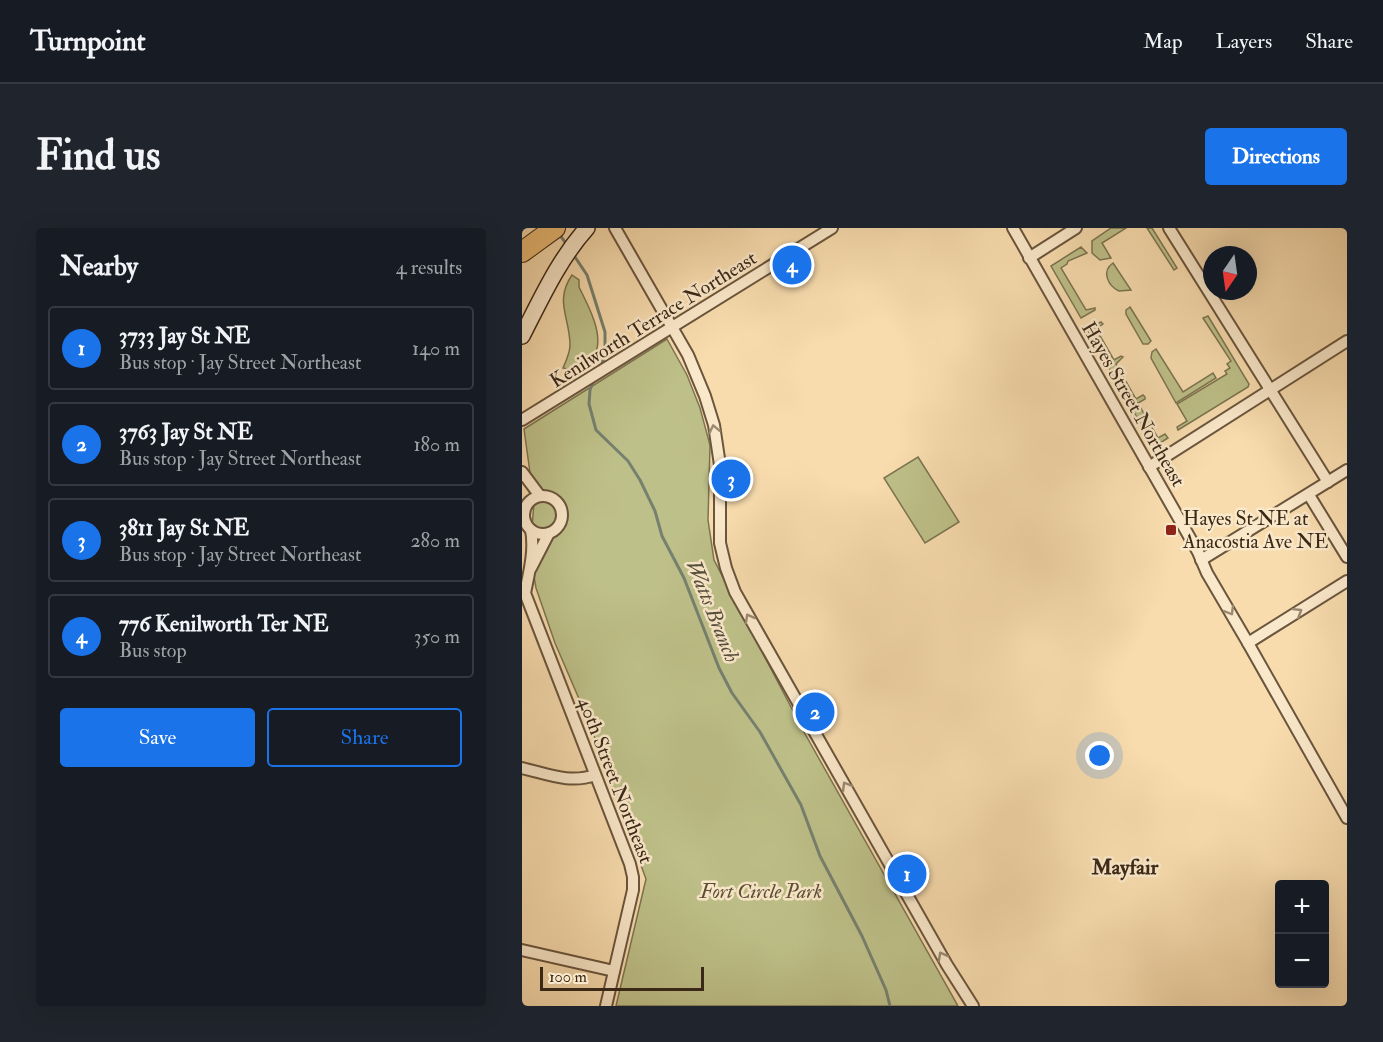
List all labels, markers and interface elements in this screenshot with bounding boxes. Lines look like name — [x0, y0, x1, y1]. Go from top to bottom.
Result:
text: Turnpoint — [30, 24, 146, 59]
text: Map — [1143, 28, 1183, 55]
text: Layers — [1216, 28, 1272, 55]
text: Share — [1305, 28, 1353, 55]
button: Directions — [1205, 128, 1347, 185]
text: Find us — [36, 130, 160, 182]
pin: 4 — [772, 243, 812, 288]
street label: Kenilworth Terrace Northeast — [545, 245, 762, 393]
north arrow — [1203, 246, 1257, 300]
text: Nearby — [60, 251, 138, 283]
text: 4 results — [396, 255, 462, 280]
street label: Hayes Street Northeast — [1076, 317, 1191, 492]
text: 3733 Jay St NE — [119, 322, 250, 350]
text: 1 — [78, 336, 85, 361]
text: 140 m — [412, 336, 460, 361]
text: Bus stop · Jay Street Northeast — [119, 350, 361, 375]
text: 3763 Jay St NE — [119, 418, 253, 446]
one-way arrow — [708, 424, 721, 434]
text: 2 — [76, 432, 87, 457]
text: 180 m — [413, 432, 460, 457]
text: Bus stop · Jay Street Northeast — [119, 446, 361, 471]
pin: 3 — [712, 456, 750, 502]
place label: Hayes St NE at Anacostia Ave NE — [1182, 506, 1329, 554]
text: 3811 Jay St NE — [119, 514, 249, 542]
marker: Hayes St NE at Anacostia Ave NE — [1164, 523, 1178, 537]
text: 3 — [78, 528, 85, 553]
text: 280 m — [410, 528, 460, 553]
text: Bus stop · Jay Street Northeast — [119, 542, 361, 567]
water label: Watts Branch — [680, 556, 745, 666]
one-way arrow — [1223, 605, 1234, 615]
one-way arrow — [1292, 608, 1302, 620]
text: 776 Kenilworth Ter NE — [119, 610, 329, 638]
one-way arrow — [745, 613, 756, 624]
text: 4 — [76, 624, 87, 649]
text: 350 m — [414, 624, 460, 649]
text: Bus stop — [119, 638, 187, 663]
pin: 2 — [796, 690, 834, 734]
street label: 40th Street Northeast — [572, 694, 659, 867]
button: Save — [60, 708, 255, 767]
button: Share — [267, 708, 462, 767]
your location — [1085, 741, 1114, 770]
one-way arrow — [842, 782, 854, 793]
pin: 1 — [888, 852, 926, 896]
district label: Mayfair — [1091, 854, 1160, 881]
park label: Fort Circle Park — [699, 879, 822, 904]
map controls — [1275, 880, 1329, 988]
button: + — [1275, 880, 1329, 934]
button: − — [1275, 934, 1329, 988]
one-way arrow — [938, 952, 949, 962]
scale bar — [540, 964, 704, 992]
text: 100 m — [549, 967, 587, 987]

